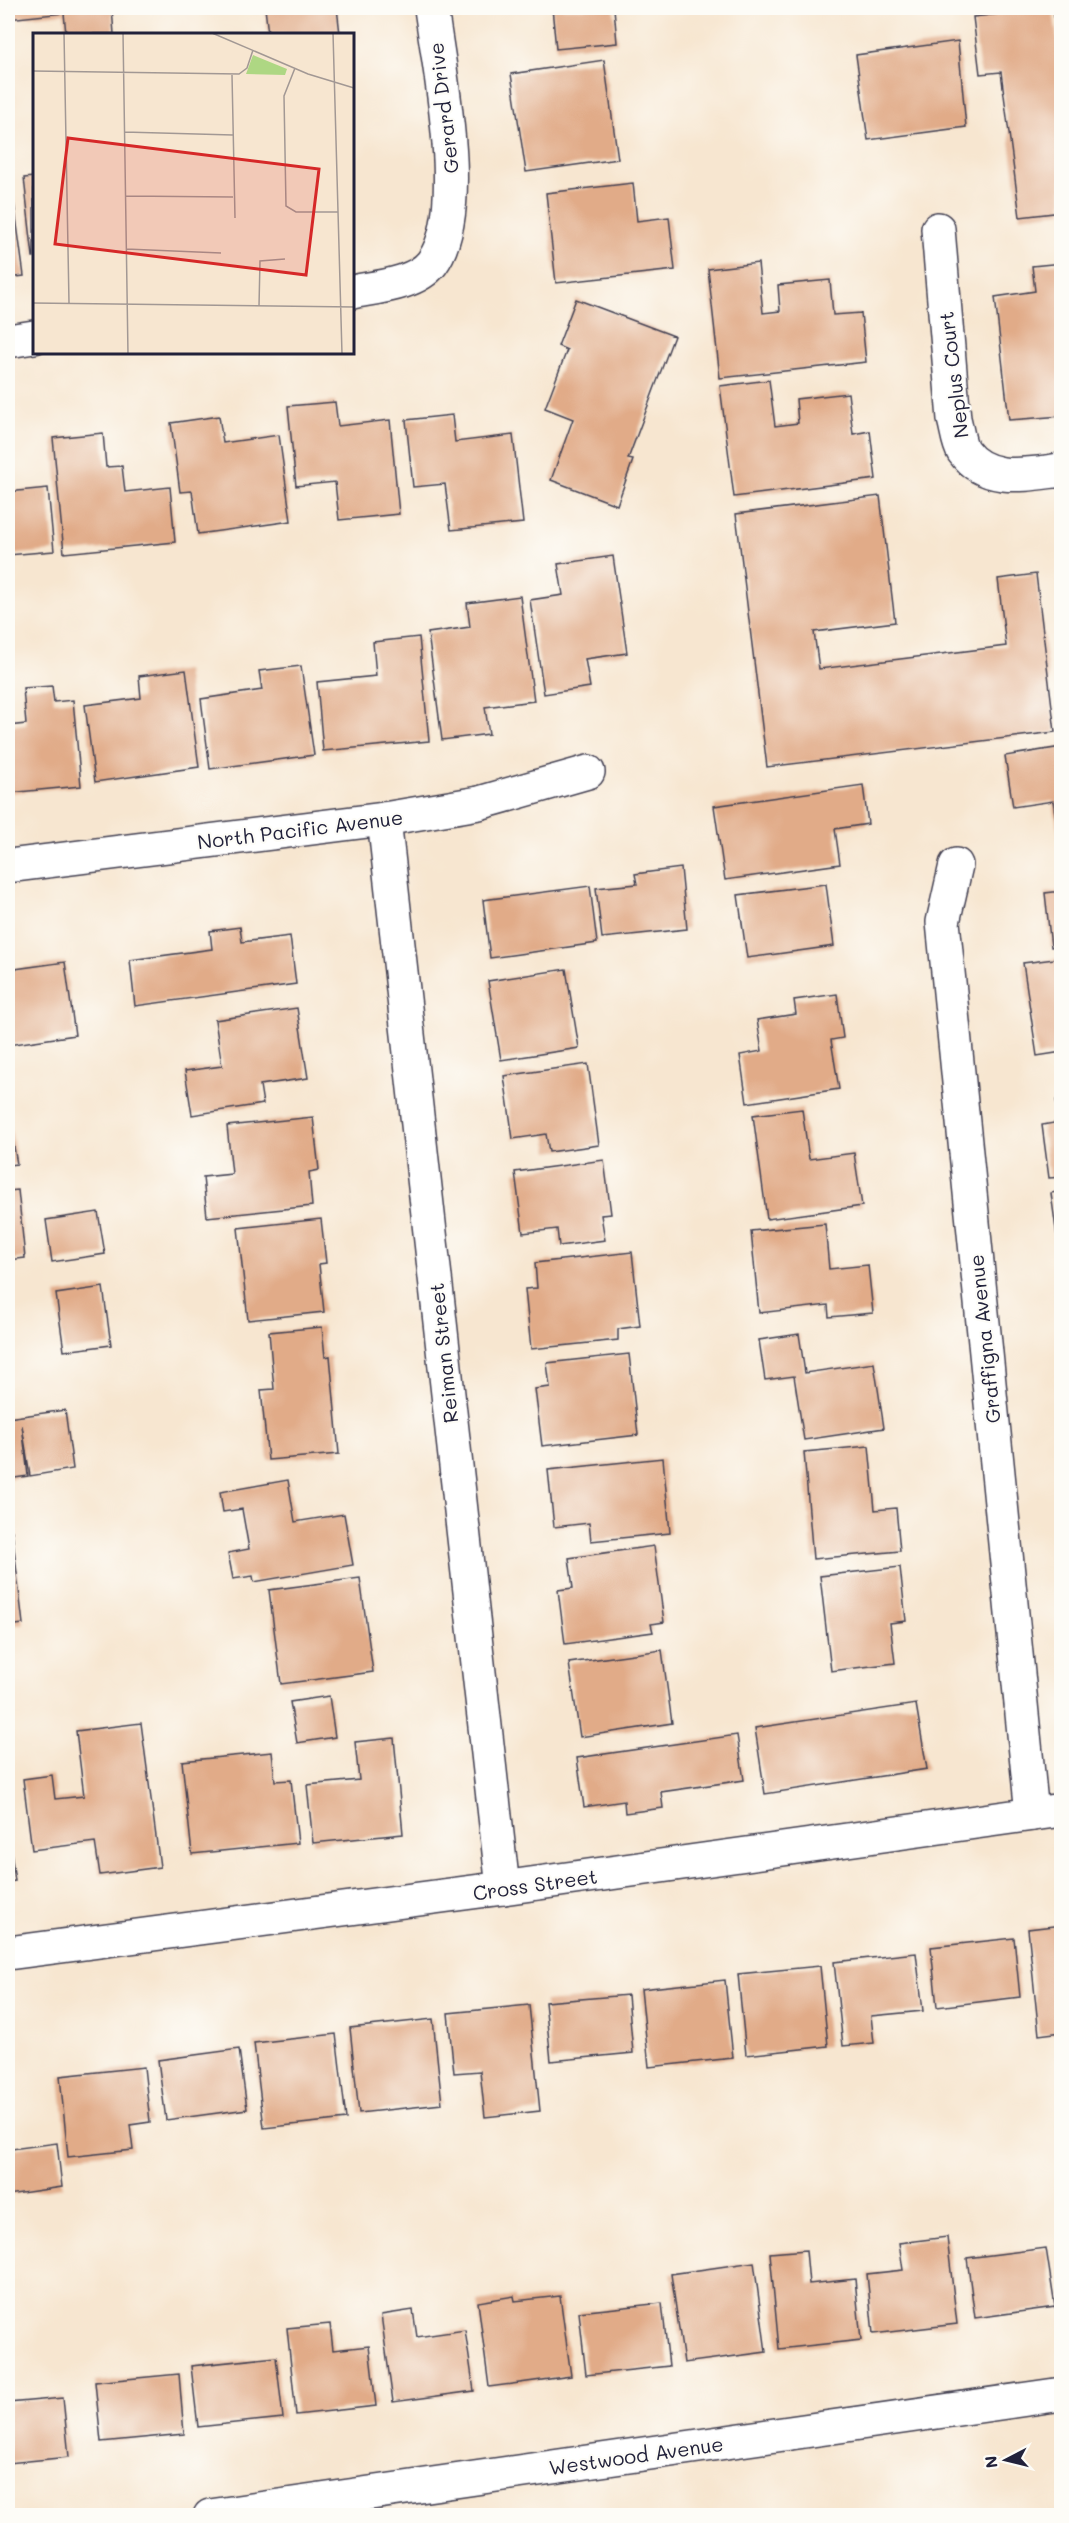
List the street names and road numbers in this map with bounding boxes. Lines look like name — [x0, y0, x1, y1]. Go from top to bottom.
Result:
street label: Gerard Drive — [422, 41, 464, 175]
street label: Neplus Court — [932, 310, 974, 440]
street label: North Pacific Avenue — [196, 803, 404, 855]
street label: Graffigna Avenue — [962, 1253, 1006, 1425]
street label: Reiman Street — [423, 1282, 463, 1424]
street label: Cross Street — [471, 1862, 599, 1906]
street label: Westwood Avenue — [547, 2430, 725, 2480]

